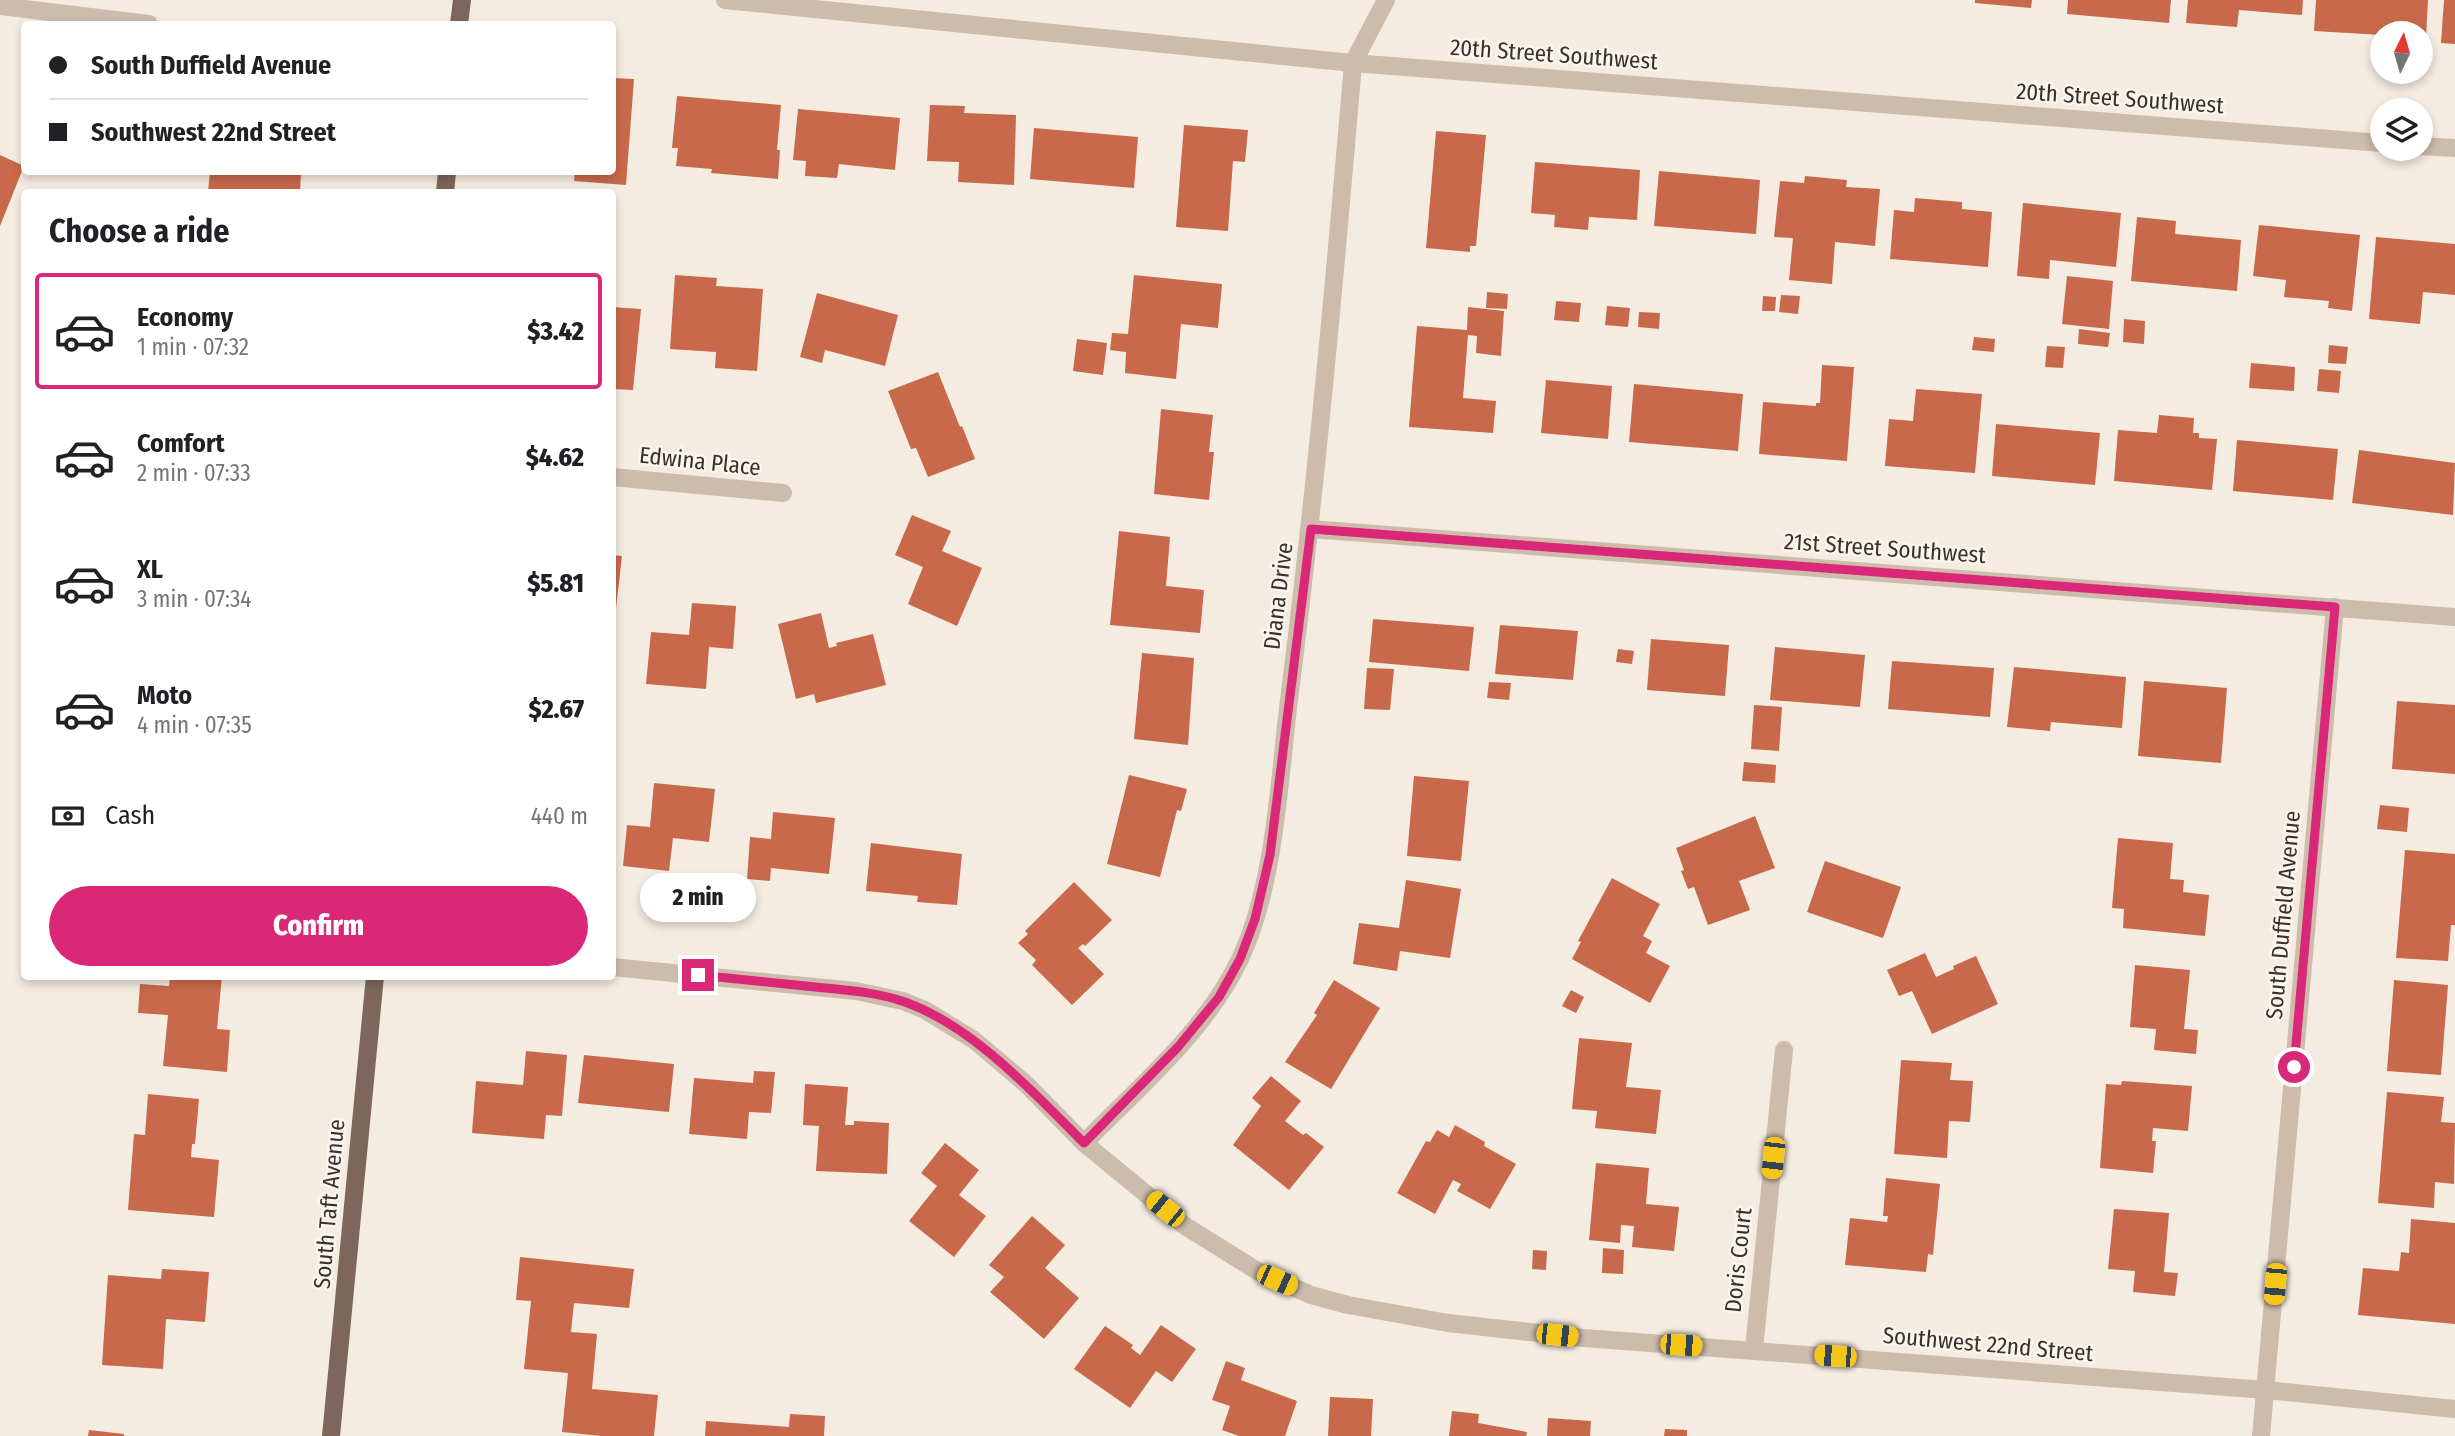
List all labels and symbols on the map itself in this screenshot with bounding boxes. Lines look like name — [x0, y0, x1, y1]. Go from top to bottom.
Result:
north arrow — [2370, 21, 2432, 84]
street label: 20th Street Southwest — [1449, 33, 1659, 75]
street label: 20th Street Southwest — [2015, 77, 2225, 119]
street label: Edwina Place — [638, 441, 762, 481]
street label: 21st Street Southwest — [1783, 527, 1987, 569]
street label: Diana Drive — [1258, 541, 1298, 651]
street label: South Duffield Avenue — [2260, 810, 2306, 1020]
callout: 2 min — [640, 874, 756, 922]
route end — [682, 959, 714, 991]
route start — [2278, 1051, 2310, 1083]
street label: South Taft Avenue — [308, 1118, 350, 1290]
car — [1761, 1136, 1786, 1180]
car — [1143, 1188, 1188, 1230]
street label: Doris Court — [1719, 1206, 1757, 1314]
car — [1254, 1262, 1301, 1298]
car — [2263, 1262, 2288, 1306]
street label: Southwest 22nd Street — [1882, 1321, 2095, 1367]
car — [1536, 1322, 1579, 1348]
car — [1660, 1333, 1703, 1357]
car — [1814, 1344, 1857, 1368]

